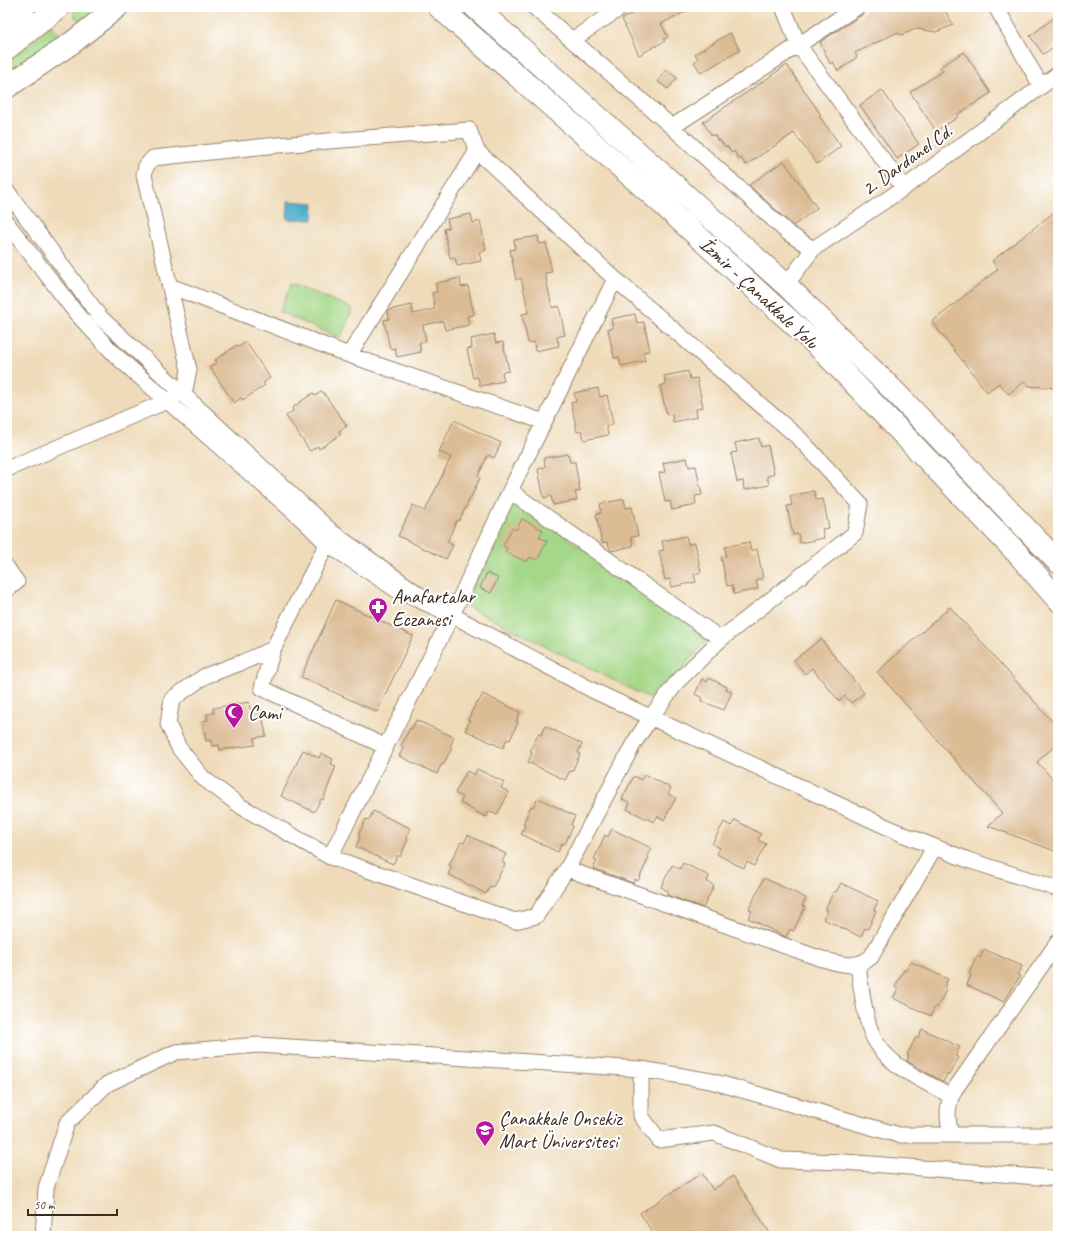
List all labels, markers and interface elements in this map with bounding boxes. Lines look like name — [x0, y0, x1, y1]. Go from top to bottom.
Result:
street label: 2. Dardanel Cd. — [857, 119, 957, 201]
street label: İzmir - Çanakkale Yolu — [694, 232, 825, 356]
place label: Anafartalar Eczanesi — [392, 584, 477, 632]
pharmacy icon: Anafartalar Eczanesi — [367, 596, 389, 624]
place label: Cami — [248, 700, 283, 725]
mosque icon: Cami — [223, 701, 245, 729]
place label: Çanakkale Onsekiz Mart Üniversitesi — [499, 1106, 623, 1154]
school or university icon: Çanakkale Onsekiz Mart Üniversitesi — [474, 1119, 496, 1147]
scale bar — [28, 1191, 117, 1217]
text: 50 m — [34, 1197, 56, 1213]

